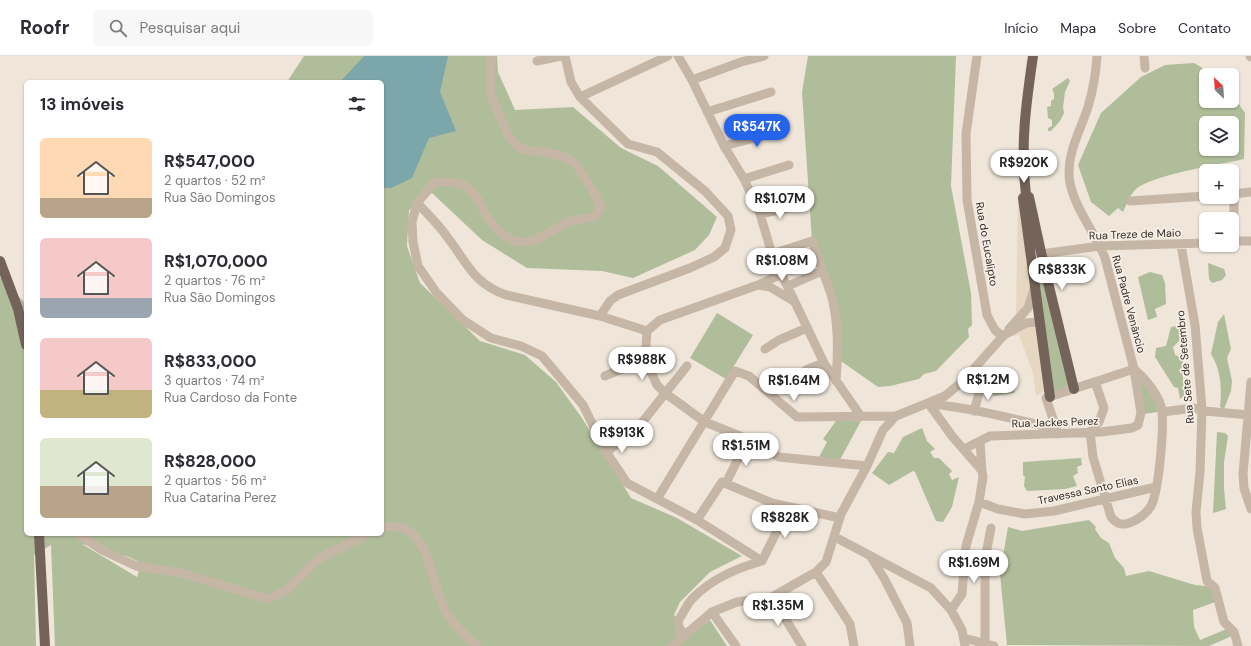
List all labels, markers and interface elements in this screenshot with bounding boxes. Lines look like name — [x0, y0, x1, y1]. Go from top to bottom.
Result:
search box — [93, 10, 373, 46]
text: Roofr — [20, 15, 69, 40]
icon: search — [107, 17, 129, 39]
text: Pesquisar aqui — [139, 18, 240, 38]
text: Início — [1004, 19, 1038, 37]
text: Mapa — [1060, 19, 1096, 37]
text: Sobre — [1118, 19, 1156, 37]
text: Contato — [1178, 19, 1231, 37]
north arrow — [1199, 68, 1239, 108]
map controls — [1199, 68, 1239, 252]
text: 13 imóveis — [40, 93, 124, 115]
icon: filters — [346, 93, 368, 115]
pin: R$547K — [724, 114, 790, 148]
button: layers — [1199, 116, 1239, 156]
text: R$547K — [733, 118, 781, 135]
text: R$547,000 — [164, 150, 255, 172]
pin: R$920K — [991, 150, 1057, 184]
icon: home — [72, 154, 120, 202]
text: R$920K — [999, 154, 1049, 171]
button: + — [1199, 164, 1239, 204]
text: 2 quartos · 52 m² — [164, 172, 266, 189]
pin: R$1.07M — [743, 186, 817, 220]
text: Rua São Domingos — [164, 189, 276, 206]
text: R$1.07M — [754, 190, 806, 207]
street label: Rua do Eucalipto — [973, 201, 1001, 287]
button: − — [1199, 212, 1239, 252]
street label: Rua Treze de Maio — [1089, 225, 1181, 243]
pin: R$1.08M — [745, 248, 819, 282]
text: R$1,070,000 — [164, 250, 268, 272]
text: R$1.08M — [756, 252, 808, 269]
icon: home — [72, 254, 120, 302]
street label: Rua Padre Venâncio — [1109, 254, 1149, 354]
pin: R$833K — [1029, 257, 1095, 291]
text: R$833K — [1038, 261, 1086, 278]
text: 2 quartos · 76 m² — [164, 272, 265, 289]
text: Rua São Domingos — [164, 289, 276, 306]
street label: Rua Sete de Setembro — [1173, 310, 1197, 424]
pin: R$988K — [609, 347, 675, 381]
text: R$833,000 — [164, 350, 256, 372]
text: R$988K — [617, 351, 667, 368]
icon: home — [72, 354, 120, 402]
pin: R$1.2M — [955, 367, 1021, 401]
pin: R$1.64M — [757, 368, 831, 402]
text: R$1.2M — [966, 371, 1010, 388]
text: 3 quartos · 74 m² — [164, 372, 265, 389]
text: R$1.64M — [768, 372, 820, 389]
text: Rua Cardoso da Fonte — [164, 389, 297, 406]
street label: Rua Jackes Perez — [1011, 413, 1099, 431]
pin: R$913K — [589, 420, 655, 454]
text: R$913K — [599, 424, 645, 441]
pin: R$1.51M — [709, 433, 783, 467]
text: R$1.51M — [722, 437, 770, 454]
text: R$828,000 — [164, 450, 256, 472]
icon: home — [72, 454, 120, 502]
text: 2 quartos · 56 m² — [164, 472, 267, 489]
street label: Travessa Santo Elias — [1037, 473, 1139, 507]
text: Rua Catarina Perez — [164, 489, 276, 506]
pin: R$828K — [752, 505, 818, 539]
text: R$828K — [761, 509, 809, 526]
pin: R$1.69M — [937, 550, 1011, 584]
text: R$1.69M — [948, 554, 1000, 571]
pin: R$1.35M — [741, 593, 815, 627]
text: R$1.35M — [752, 597, 804, 614]

